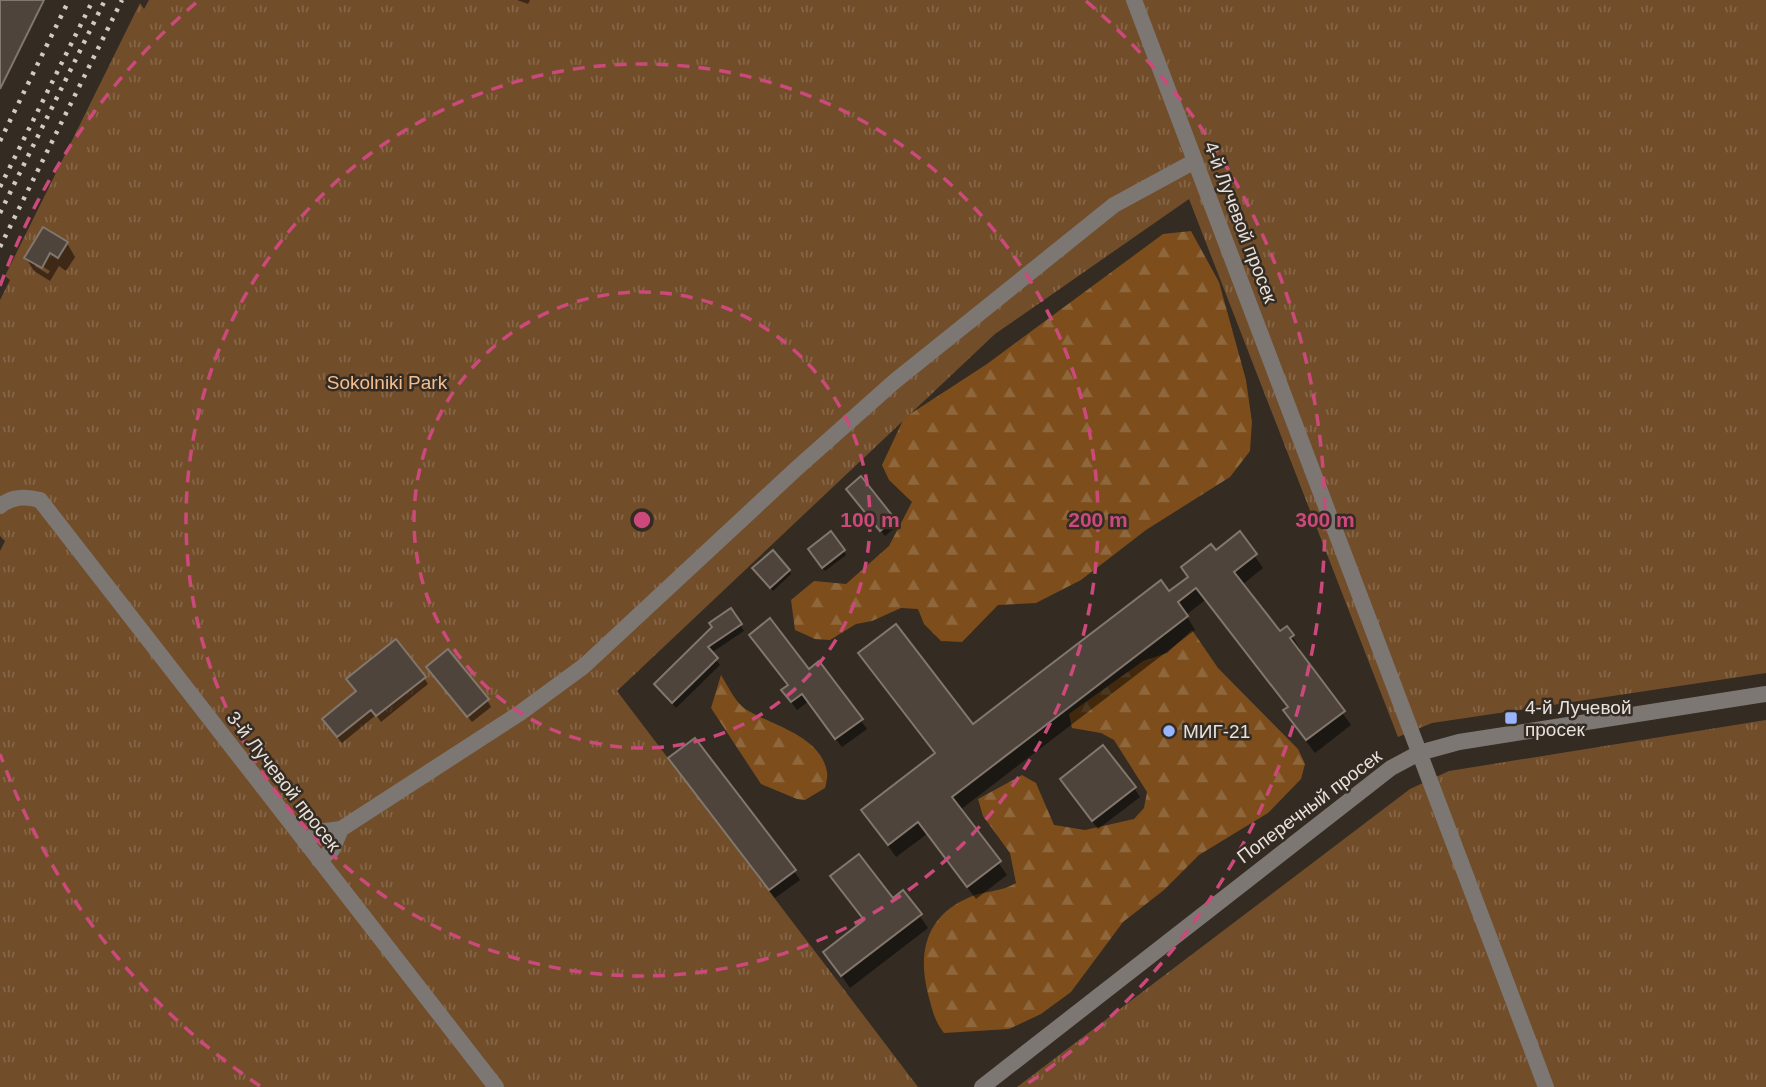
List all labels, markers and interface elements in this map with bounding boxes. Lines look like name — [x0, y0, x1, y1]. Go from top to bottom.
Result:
street label: 4-й Лучевой просек — [1200, 138, 1281, 307]
park label: Sokolniki Park — [327, 372, 448, 393]
centre of rings — [630, 508, 654, 532]
text: 100 m — [840, 508, 900, 531]
text: 200 m — [1068, 508, 1128, 531]
text: 300 m — [1295, 508, 1355, 531]
place label: 4-й Лучевой просек — [1525, 697, 1632, 740]
street label: 3-й Лучевой просек — [223, 707, 345, 856]
marker: 4-й Лучевой просек — [1503, 710, 1519, 726]
place label: МИГ-21 — [1183, 721, 1250, 742]
marker: МИГ-21 — [1161, 723, 1177, 739]
street label: Поперечный просек — [1233, 745, 1386, 868]

